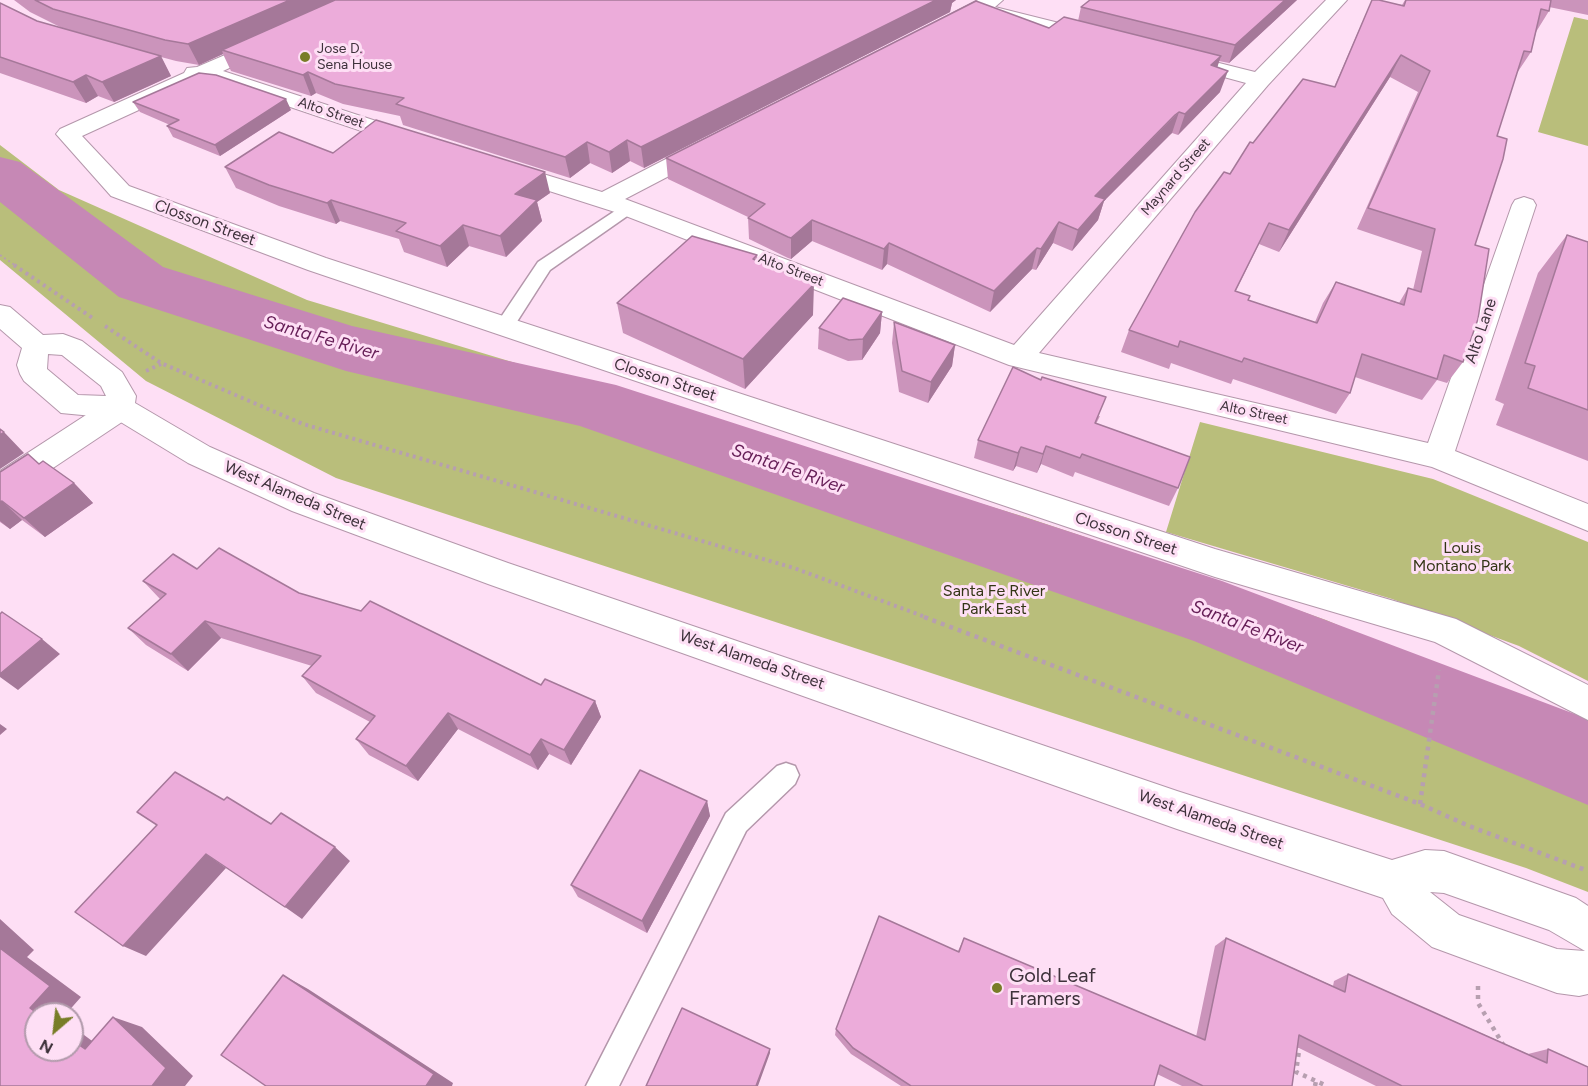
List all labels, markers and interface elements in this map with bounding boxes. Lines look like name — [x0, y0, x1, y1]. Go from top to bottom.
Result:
place label: Jose D. Sena House — [317, 41, 392, 74]
marker: Jose D. Sena House — [298, 50, 312, 64]
street label: Alto Street — [296, 94, 366, 132]
street label: Maynard Street — [1138, 135, 1214, 219]
street label: Closson Street — [152, 196, 258, 250]
street label: Alto Street — [756, 250, 826, 290]
street label: Alto Lane — [1461, 296, 1501, 366]
water label: Santa Fe River — [261, 311, 381, 365]
street label: Closson Street — [612, 354, 718, 406]
street label: Alto Street — [1219, 398, 1289, 428]
water label: Santa Fe River — [729, 440, 847, 498]
street label: West Alameda Street — [221, 457, 369, 535]
street label: Closson Street — [1073, 508, 1179, 560]
park label: Louis Montano Park — [1413, 538, 1511, 576]
park label: Santa Fe River Park East — [943, 581, 1045, 619]
water label: Santa Fe River — [1188, 596, 1306, 658]
street label: West Alameda Street — [677, 626, 827, 694]
street label: West Alameda Street — [1136, 786, 1286, 854]
place label: Gold Leaf Framers — [1009, 964, 1096, 1011]
marker: Gold Leaf Framers — [990, 981, 1004, 995]
north arrow — [24, 1002, 84, 1062]
text: N — [36, 1035, 56, 1058]

